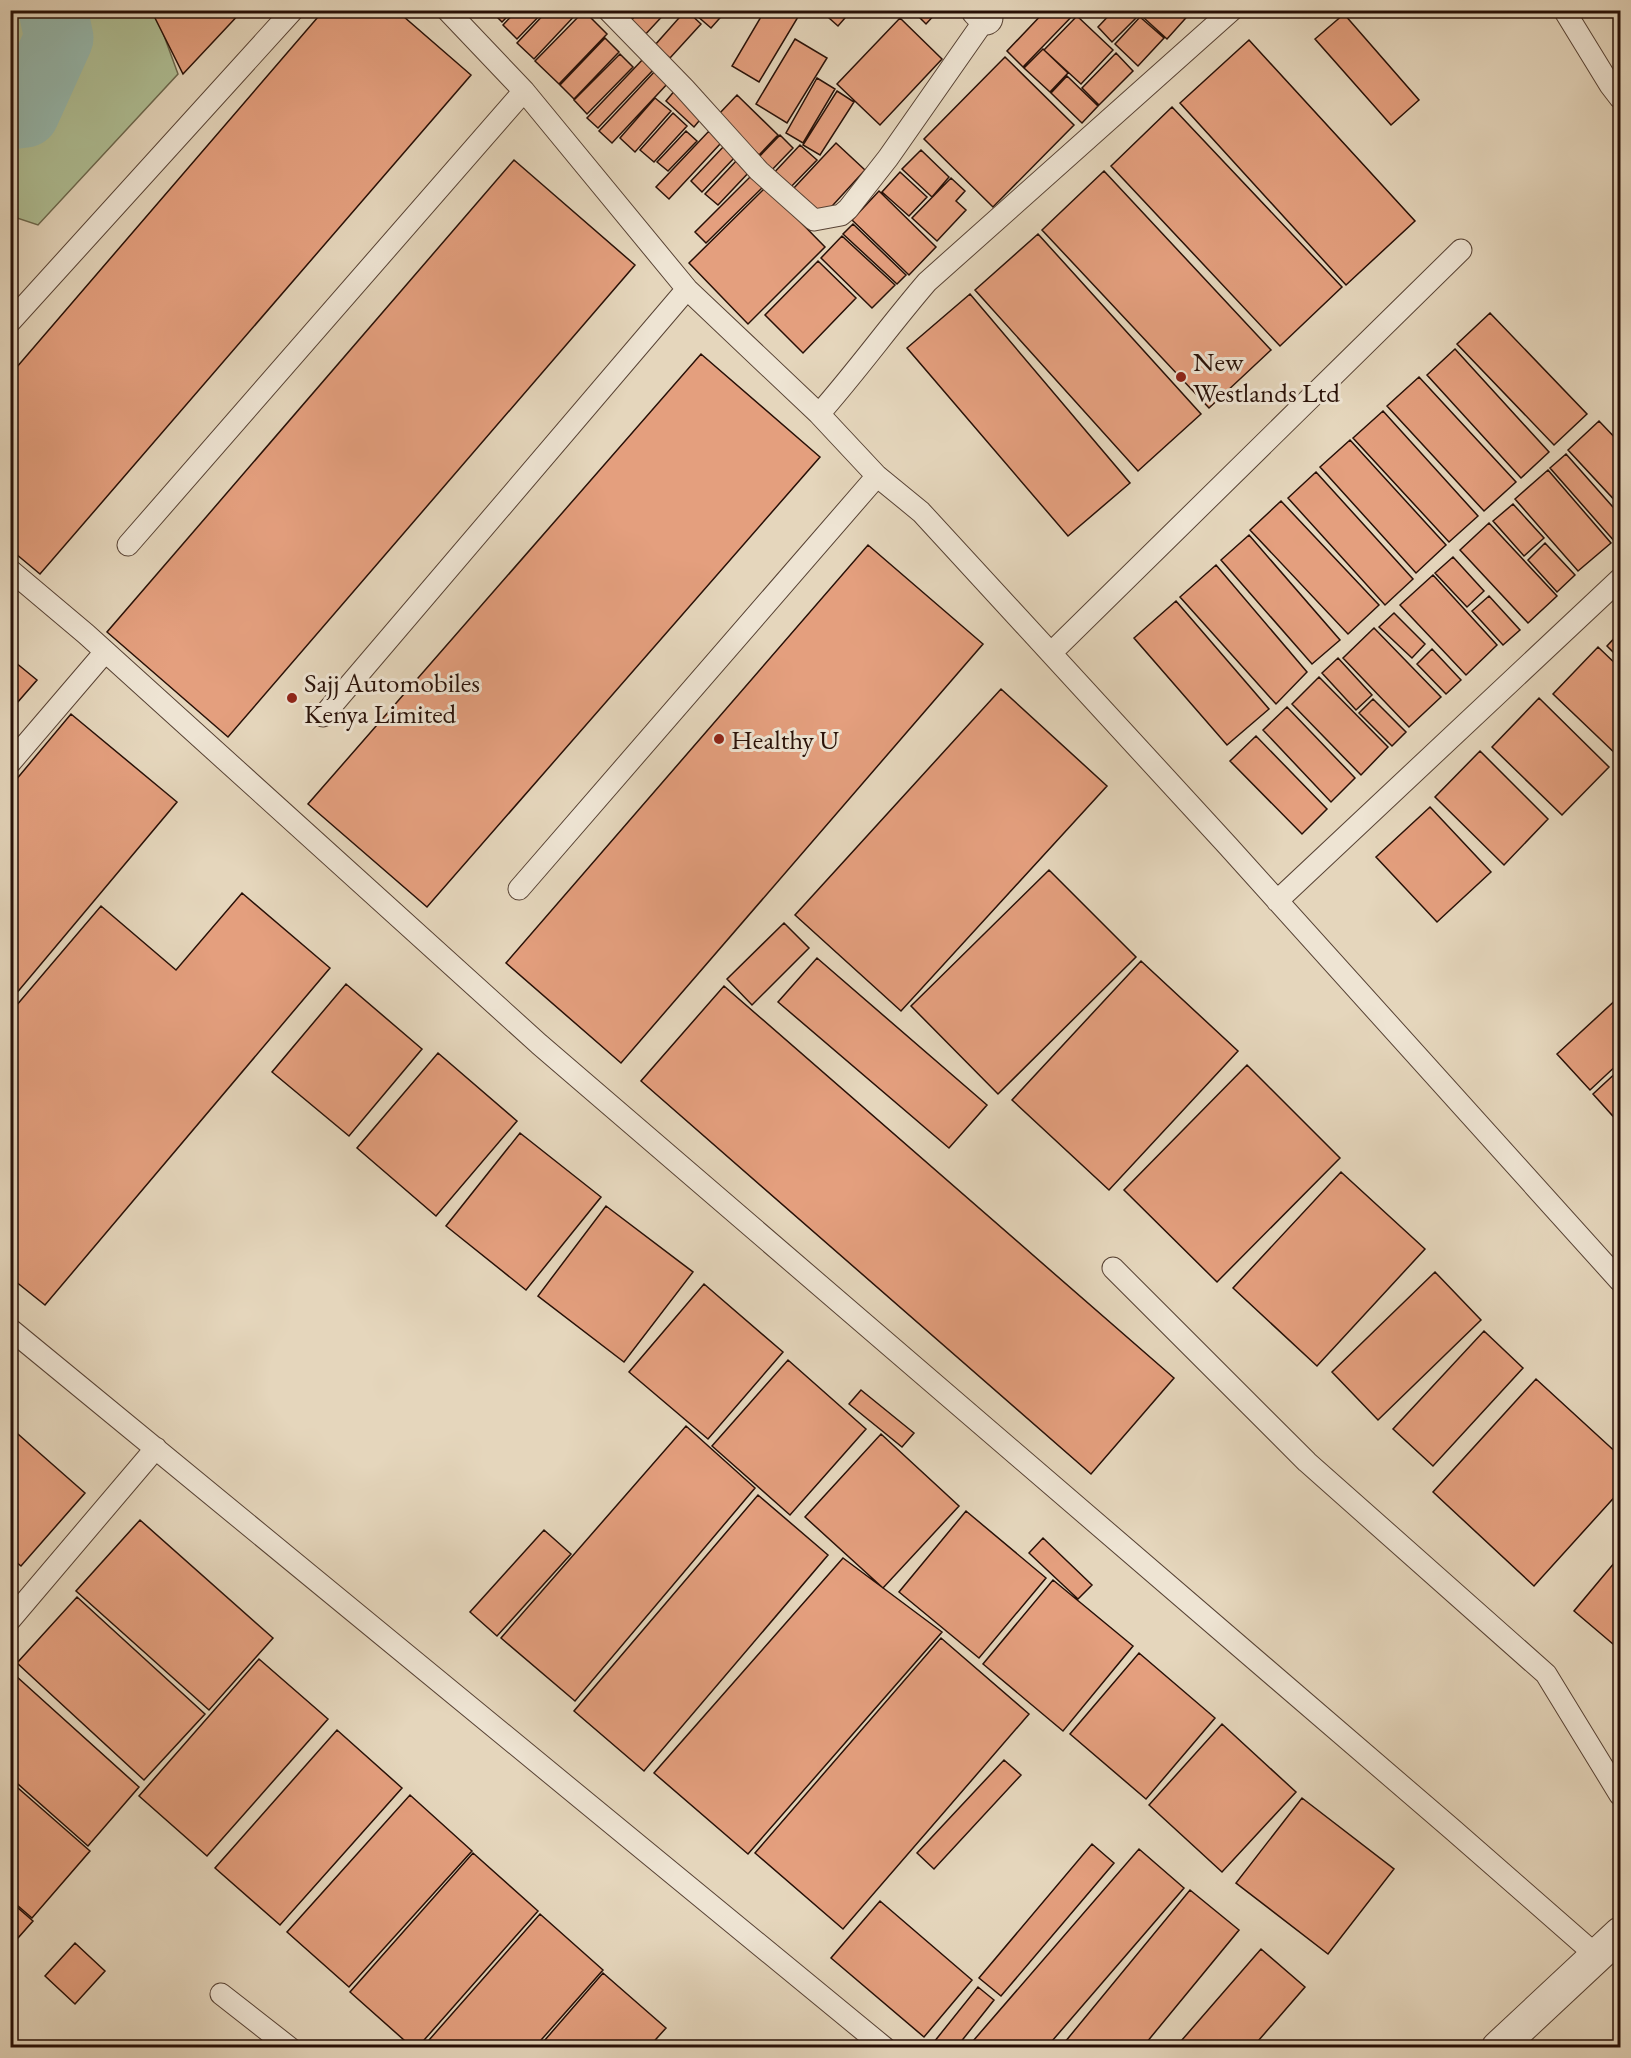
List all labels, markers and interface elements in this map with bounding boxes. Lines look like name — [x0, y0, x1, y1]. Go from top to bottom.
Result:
place label: New Westlands Ltd — [1193, 344, 1340, 410]
marker: New Westlands Ltd — [1174, 370, 1188, 384]
place label: Sajj Automobiles Kenya Limited — [304, 665, 480, 731]
marker: Sajj Automobiles Kenya Limited — [285, 691, 299, 705]
place label: Healthy U — [731, 722, 839, 757]
marker: Healthy U — [712, 732, 726, 746]

